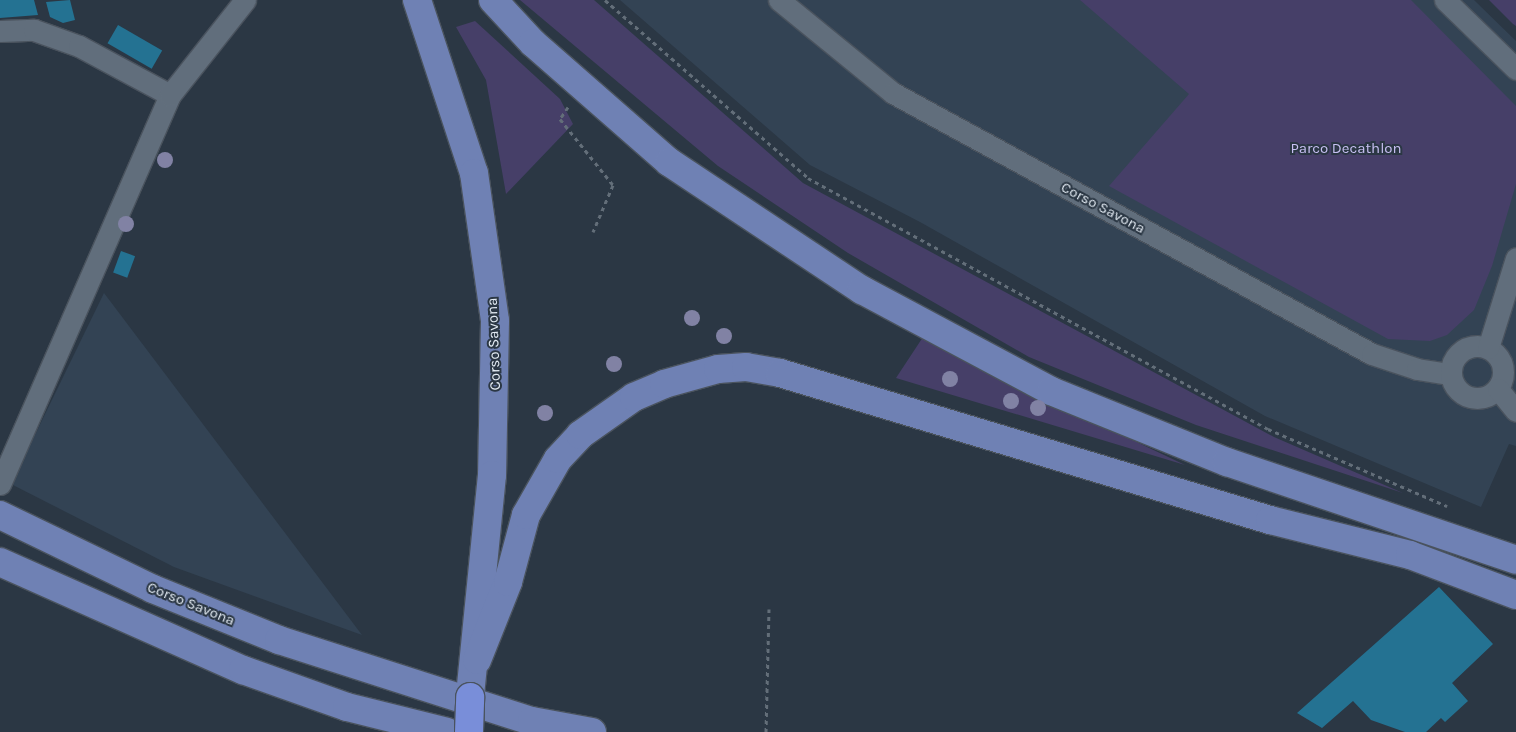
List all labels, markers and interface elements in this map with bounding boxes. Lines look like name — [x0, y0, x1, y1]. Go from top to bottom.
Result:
park label: Parco Decathlon — [1290, 140, 1402, 158]
street label: Corso Savona — [1058, 178, 1148, 238]
street label: Corso Savona — [483, 297, 505, 391]
street label: Corso Savona — [145, 578, 237, 630]

